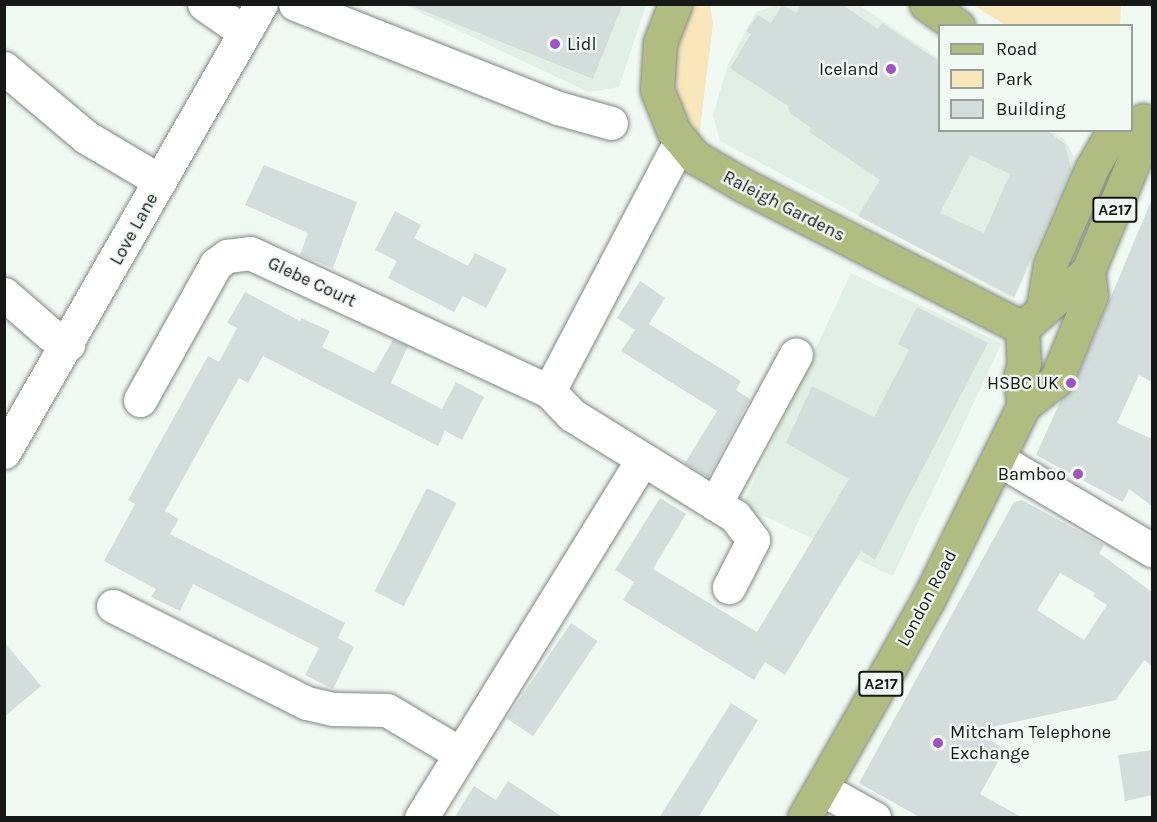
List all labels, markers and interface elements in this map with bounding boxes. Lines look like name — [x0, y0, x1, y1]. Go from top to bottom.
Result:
legend — [938, 24, 1133, 132]
place label: Lidl — [567, 33, 596, 55]
marker: Lidl — [548, 37, 562, 51]
text: Road — [996, 38, 1037, 60]
place label: Iceland — [819, 58, 879, 80]
marker: Iceland — [884, 62, 898, 76]
text: Park — [996, 68, 1033, 90]
text: Building — [996, 98, 1066, 120]
street label: Raleigh Gardens — [719, 166, 849, 246]
street label: Love Lane — [105, 189, 163, 269]
road number: A217 — [1091, 197, 1139, 223]
street label: Glebe Court — [264, 252, 360, 312]
place label: HSBC UK — [987, 372, 1059, 394]
marker: HSBC UK — [1064, 376, 1078, 390]
place label: Bamboo — [998, 463, 1066, 485]
marker: Bamboo — [1071, 467, 1085, 481]
street label: London Road — [893, 546, 961, 650]
road number: A217 — [857, 671, 905, 697]
place label: Mitcham Telephone Exchange — [950, 722, 1111, 764]
marker: Mitcham Telephone Exchange — [931, 736, 945, 750]

